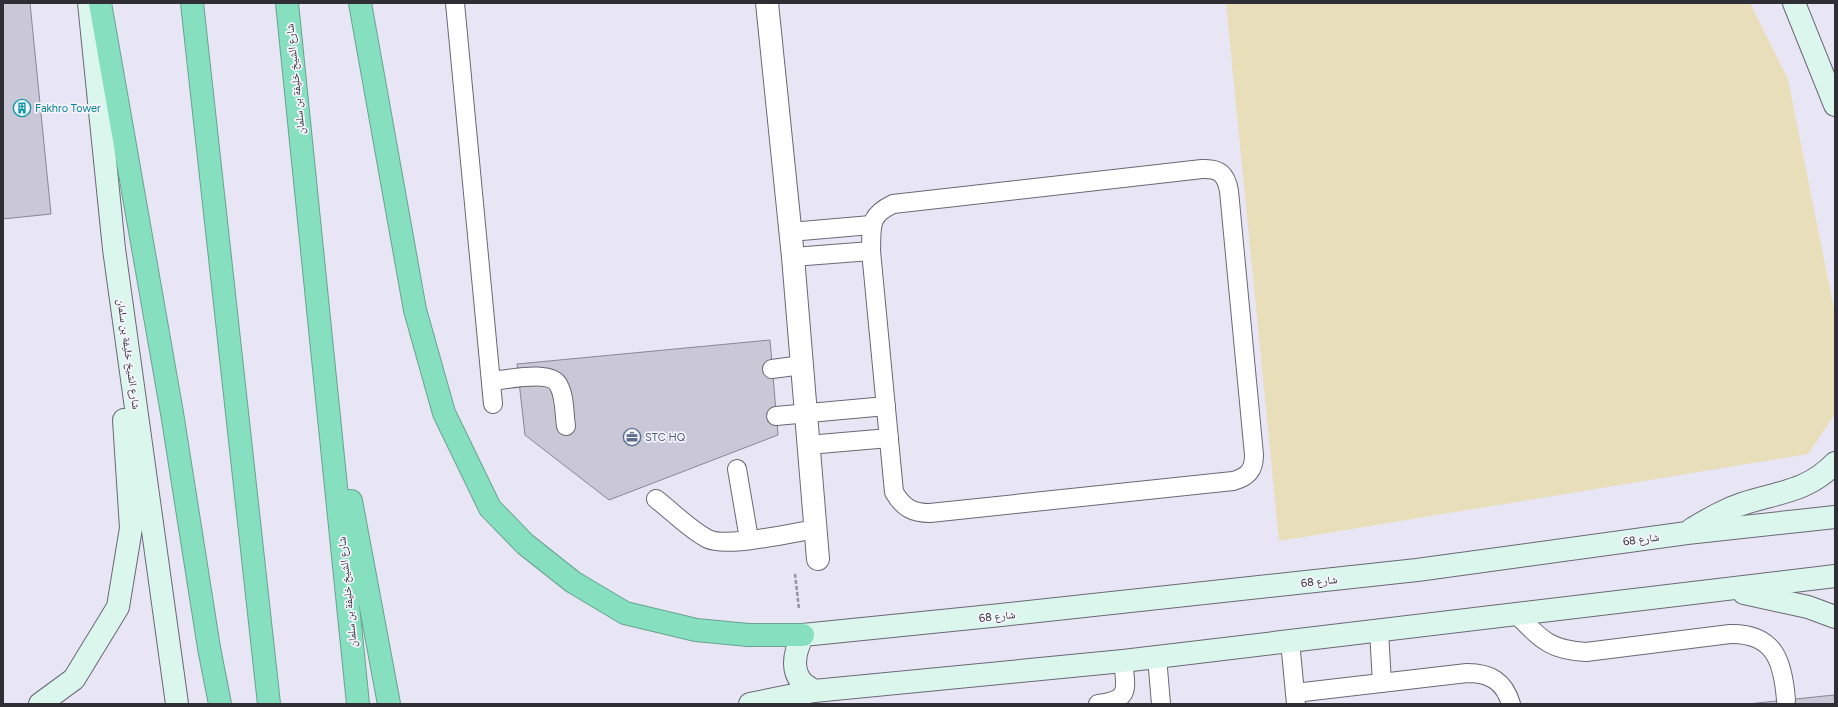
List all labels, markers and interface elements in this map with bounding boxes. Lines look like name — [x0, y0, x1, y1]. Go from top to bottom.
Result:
street label: شارع الشيخ خليفة بن سلمان — [283, 23, 308, 135]
building icon: Fakhro Tower — [12, 98, 32, 118]
place label: Fakhro Tower — [35, 102, 101, 115]
street label: شارع الشيخ خليفة بن سلمان — [114, 298, 143, 410]
office icon: STC HQ — [622, 427, 642, 447]
place label: STC HQ — [645, 431, 686, 444]
street label: شارع 68 — [1622, 531, 1660, 548]
street label: شارع الشيخ خليفة بن سلمان — [335, 536, 360, 648]
street label: شارع 68 — [1300, 573, 1338, 590]
street label: شارع 68 — [978, 608, 1016, 625]

